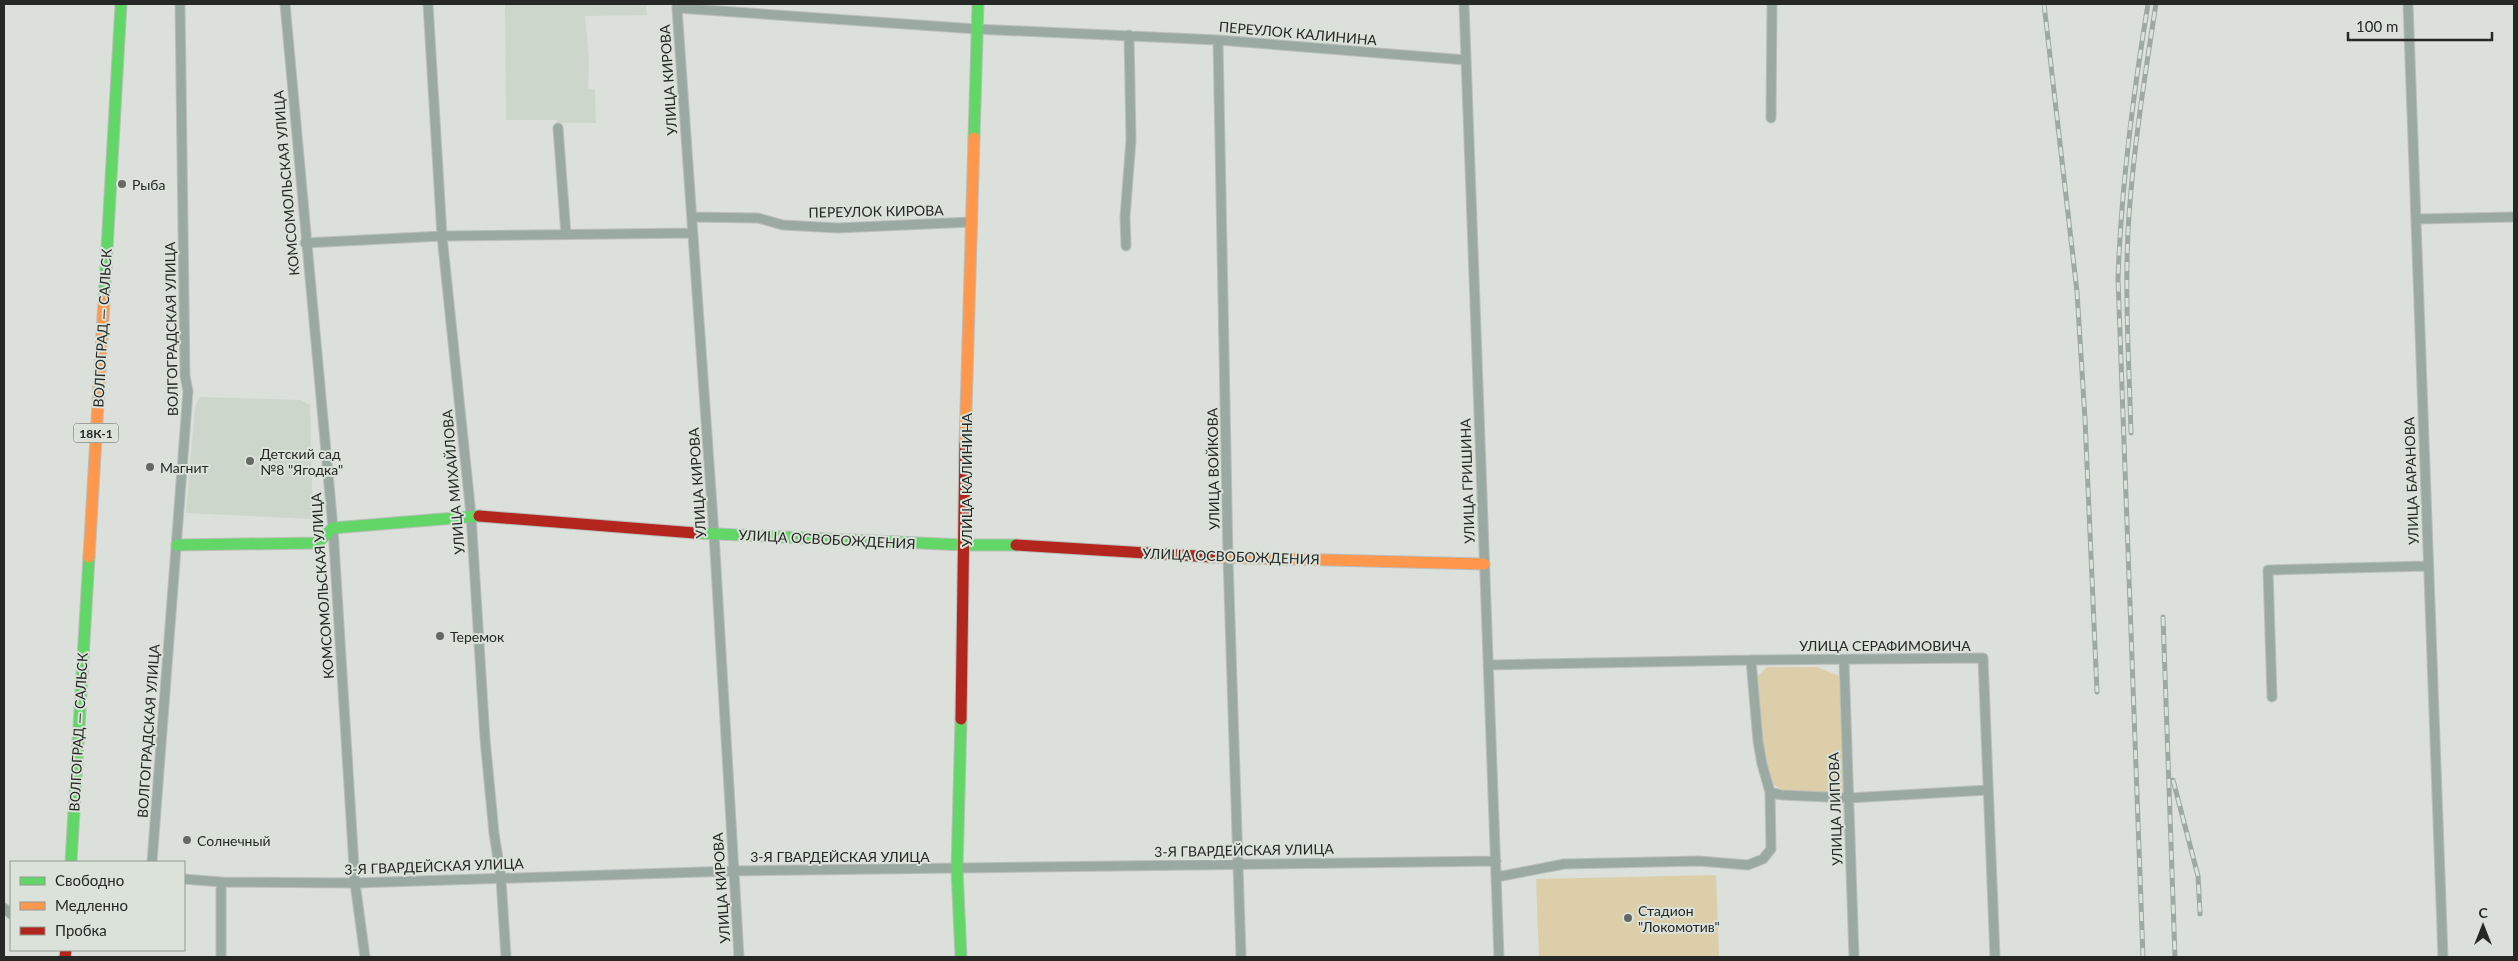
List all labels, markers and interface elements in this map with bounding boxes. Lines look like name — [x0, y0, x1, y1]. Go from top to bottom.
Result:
scale bar — [2348, 10, 2492, 42]
text: 100 m — [2356, 17, 2398, 35]
street label: ПЕРЕУЛОК КАЛИНИНА — [1218, 18, 1378, 48]
street label: УЛИЦА КИРОВА — [656, 24, 680, 136]
street label: КОМСОМОЛЬСКАЯ УЛИЦА — [269, 89, 303, 277]
place label: Рыба — [132, 176, 166, 193]
marker: Рыба — [116, 178, 128, 190]
street label: ПЕРЕУЛОК КИРОВА — [808, 201, 944, 221]
street label: ВОЛГОГРАДСКАЯ УЛИЦА — [161, 241, 181, 416]
street label: ВОЛГОГРАД — САЛЬСК — [89, 248, 115, 408]
street label: УЛИЦА ВОЙКОВА — [1203, 407, 1223, 530]
street label: УЛИЦА МИХАЙЛОВА — [438, 408, 468, 555]
street label: УЛИЦА КАЛИНИНА — [958, 412, 975, 547]
street label: УЛИЦА БАРАНОВА — [2400, 416, 2422, 545]
street label: УЛИЦА ГРИШИНА — [1456, 418, 1478, 544]
road number: 18К-1 — [74, 423, 118, 442]
street label: УЛИЦА КИРОВА — [685, 427, 709, 539]
place label: Детский сад №8 "Ягодка" — [260, 445, 343, 478]
marker: Детский сад №8 "Ягодка" — [244, 455, 256, 467]
place label: Магнит — [160, 459, 209, 476]
marker: Магнит — [144, 461, 156, 473]
street label: КОМСОМОЛЬСКАЯ УЛИЦА — [307, 492, 337, 680]
street label: УЛИЦА ОСВОБОЖДЕНИЯ — [738, 526, 916, 552]
street label: УЛИЦА ОСВОБОЖДЕНИЯ — [1142, 544, 1320, 568]
place label: Теремок — [450, 628, 505, 645]
marker: Теремок — [434, 630, 446, 642]
street label: УЛИЦА СЕРАФИМОВИЧА — [1799, 637, 1971, 654]
street label: ВОЛГОГРАДСКАЯ УЛИЦА — [133, 643, 163, 819]
street label: ВОЛГОГРАД — САЛЬСК — [65, 652, 91, 812]
street label: УЛИЦА ЛИПОВА — [1825, 751, 1845, 866]
place label: Солнечный — [197, 832, 271, 849]
street label: УЛИЦА КИРОВА — [709, 832, 733, 944]
marker: Солнечный — [181, 834, 193, 846]
street label: 3-Я ГВАРДЕЙСКАЯ УЛИЦА — [1154, 840, 1334, 860]
street label: 3-Я ГВАРДЕЙСКАЯ УЛИЦА — [750, 848, 930, 865]
street label: 3-Я ГВАРДЕЙСКАЯ УЛИЦА — [344, 854, 525, 878]
legend — [10, 861, 185, 951]
text: Свободно — [55, 871, 124, 889]
text: Медленно — [55, 896, 128, 914]
north arrow — [2458, 901, 2508, 951]
place label: Стадион "Локомотив" — [1638, 902, 1720, 935]
text: С — [2478, 904, 2488, 921]
marker: Стадион "Локомотив" — [1622, 912, 1634, 924]
text: Пробка — [55, 921, 107, 939]

